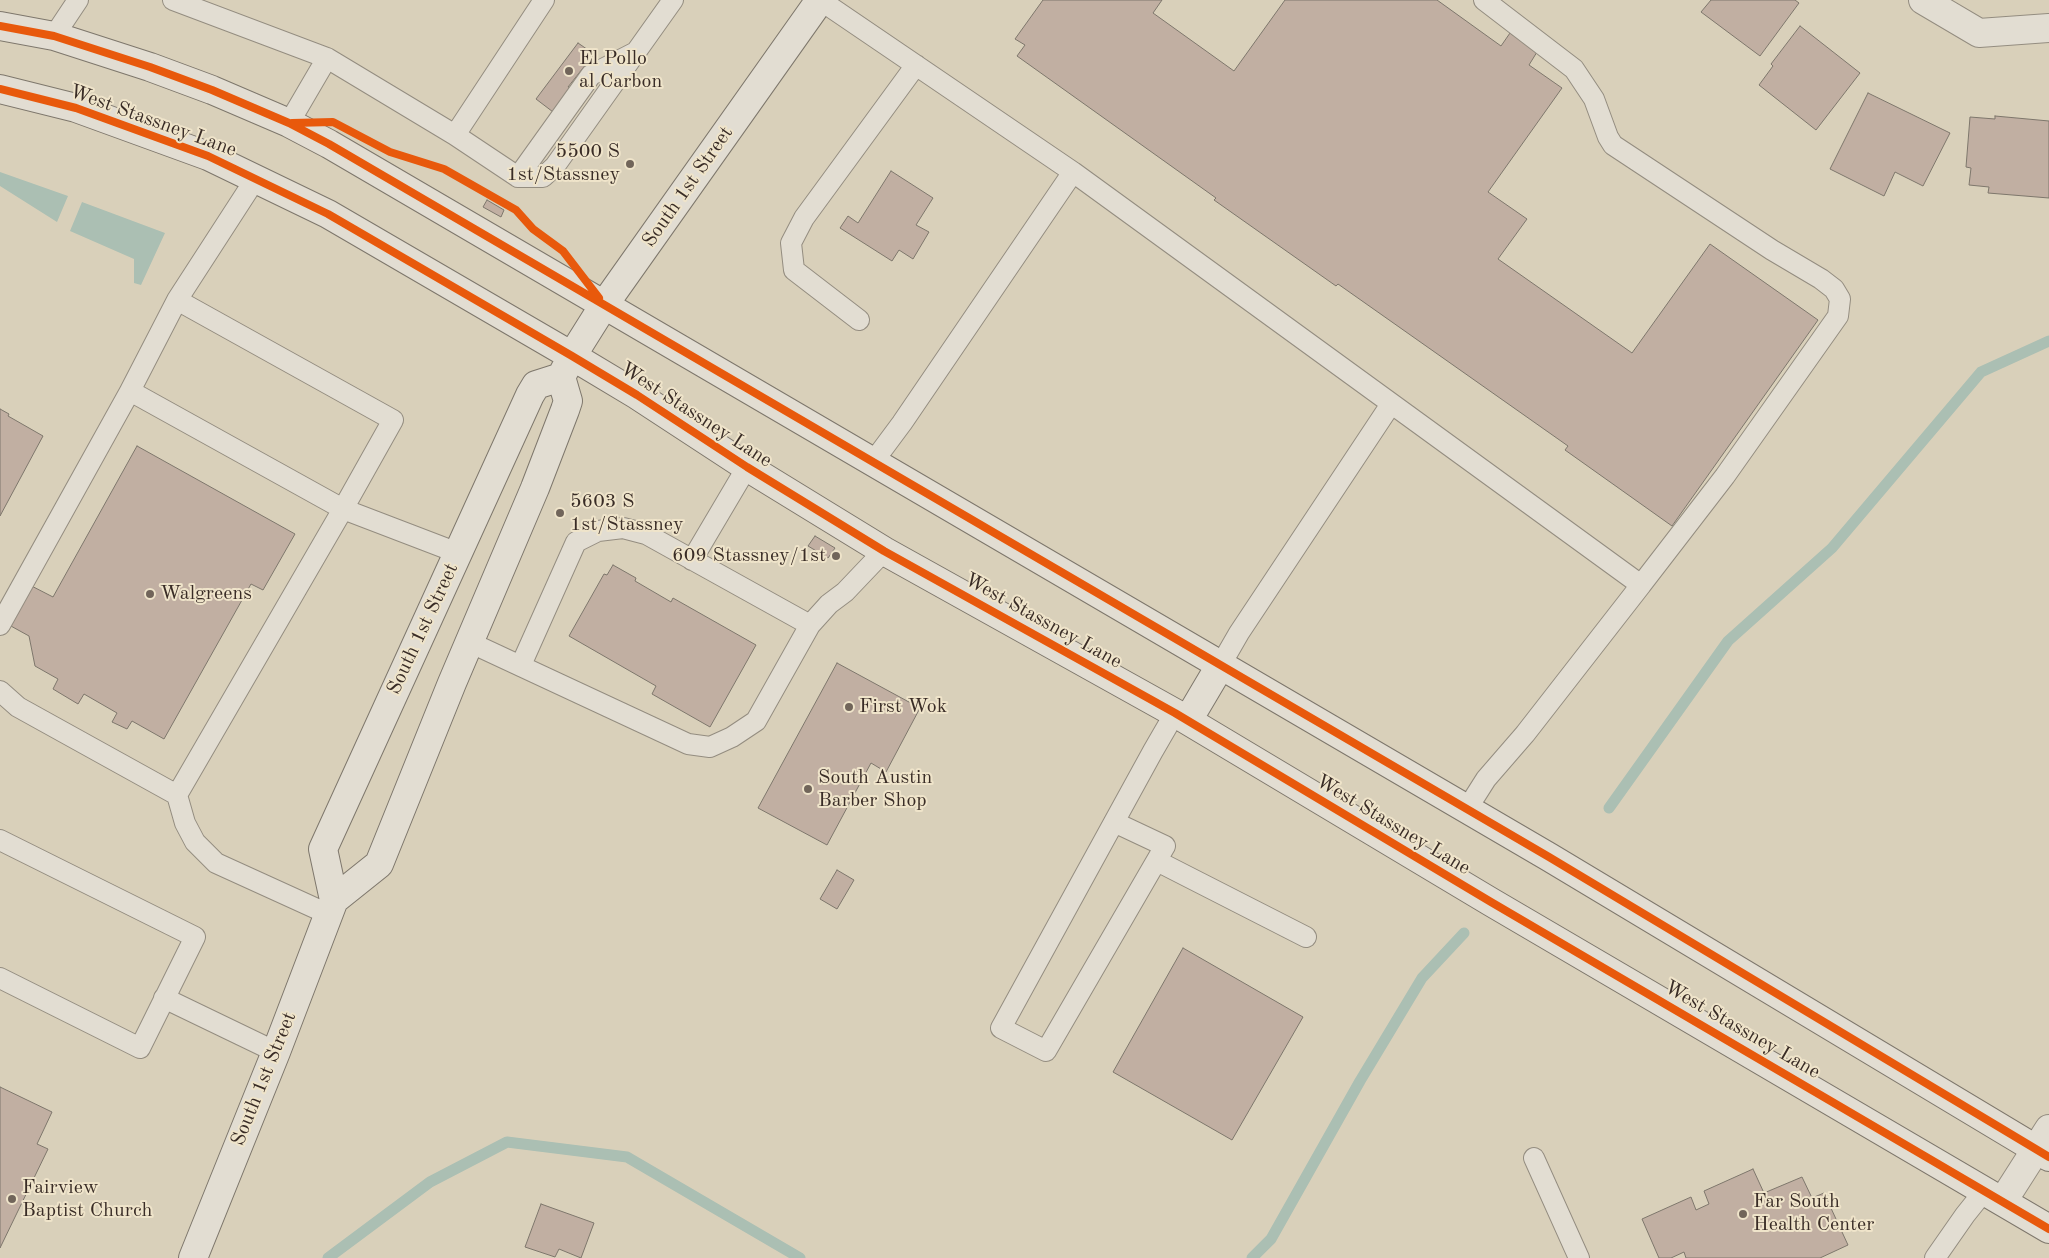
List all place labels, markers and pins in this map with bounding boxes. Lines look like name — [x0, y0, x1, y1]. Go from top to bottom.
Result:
place label: El Pollo al Carbon — [579, 47, 662, 94]
marker: El Pollo al Carbon — [563, 65, 575, 77]
place label: 5500 S 1st/Stassney — [506, 140, 620, 187]
marker: 5500 S 1st/Stassney — [624, 158, 636, 170]
place label: 5603 S 1st/Stassney — [570, 490, 684, 537]
marker: 5603 S 1st/Stassney — [554, 507, 566, 519]
place label: 609 Stassney/1st — [672, 544, 826, 568]
marker: 609 Stassney/1st — [830, 550, 842, 562]
place label: Walgreens — [160, 582, 252, 606]
marker: Walgreens — [144, 588, 156, 600]
place label: First Wok — [859, 695, 947, 719]
marker: First Wok — [843, 701, 855, 713]
place label: South Austin Barber Shop — [818, 766, 932, 813]
marker: South Austin Barber Shop — [802, 783, 814, 795]
place label: Fairview Baptist Church — [22, 1176, 152, 1223]
place label: Far South Health Center — [1753, 1190, 1875, 1237]
marker: Fairview Baptist Church — [6, 1193, 18, 1205]
marker: Far South Health Center — [1737, 1208, 1749, 1220]

